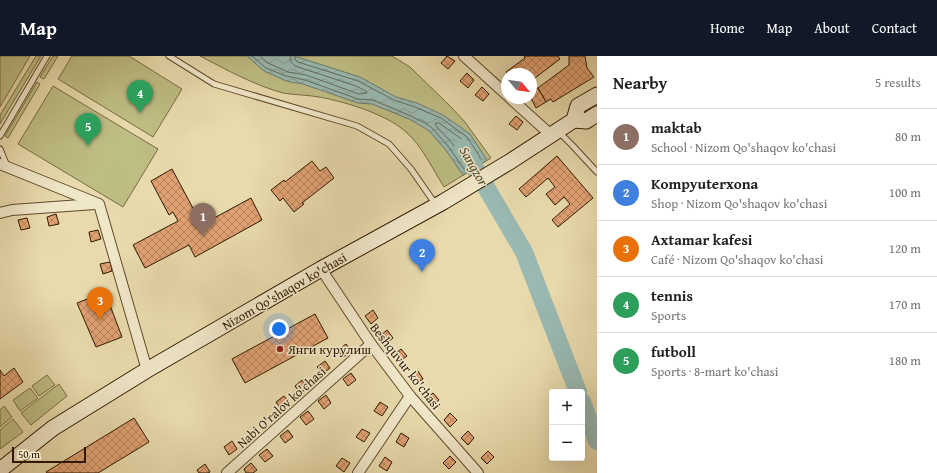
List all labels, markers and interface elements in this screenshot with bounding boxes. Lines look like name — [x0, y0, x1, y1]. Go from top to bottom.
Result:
text: Map — [20, 14, 57, 42]
text: Home — [710, 18, 745, 38]
text: Map — [767, 18, 792, 38]
text: About — [814, 18, 850, 38]
text: Contact — [872, 18, 917, 38]
north arrow — [501, 68, 537, 104]
text: Nearby — [613, 70, 667, 95]
text: 5 results — [875, 73, 921, 92]
pin: 4 — [127, 80, 153, 113]
pin: 5 — [75, 113, 101, 146]
text: maktab — [651, 117, 702, 138]
text: 1 — [623, 127, 629, 146]
text: 80 m — [895, 127, 921, 146]
text: School · Nizom Qo'shaqov ko'chasi — [651, 138, 836, 157]
water label: Sangzor — [455, 143, 494, 190]
text: Kompyuterxona — [651, 173, 758, 194]
text: 2 — [623, 183, 629, 202]
text: 100 m — [889, 183, 921, 202]
text: Shop · Nizom Qo'shaqov ko'chasi — [651, 194, 827, 213]
pin: 1 — [190, 203, 216, 236]
text: Axtamar kafesi — [651, 229, 753, 250]
pin: 2 — [409, 239, 435, 272]
text: 3 — [623, 239, 629, 258]
text: 120 m — [889, 239, 921, 258]
street label: Nizom Qo'shaqov ko'chasi — [218, 248, 350, 335]
text: Café · Nizom Qo'shaqov ko'chasi — [651, 250, 824, 269]
text: tennis — [651, 285, 693, 306]
pin: 3 — [87, 287, 113, 320]
text: 4 — [623, 295, 629, 314]
text: 170 m — [889, 295, 921, 314]
text: Sports — [651, 306, 686, 325]
your location — [269, 319, 289, 339]
street label: Beshquvur ko'chasi — [366, 319, 446, 414]
place label: Янги курулиш — [287, 340, 371, 359]
text: futboll — [651, 341, 696, 362]
marker: Янги курулиш — [275, 344, 285, 354]
text: 5 — [623, 351, 629, 370]
text: 180 m — [889, 351, 921, 370]
street label: Nabi O'ralov ko'chasi — [233, 362, 330, 453]
text: Sports · 8-mart ko'chasi — [651, 362, 778, 381]
map controls — [549, 389, 585, 461]
button: + — [549, 389, 585, 425]
button: − — [549, 425, 585, 461]
scale bar — [12, 445, 86, 464]
text: 50 m — [18, 446, 40, 462]

